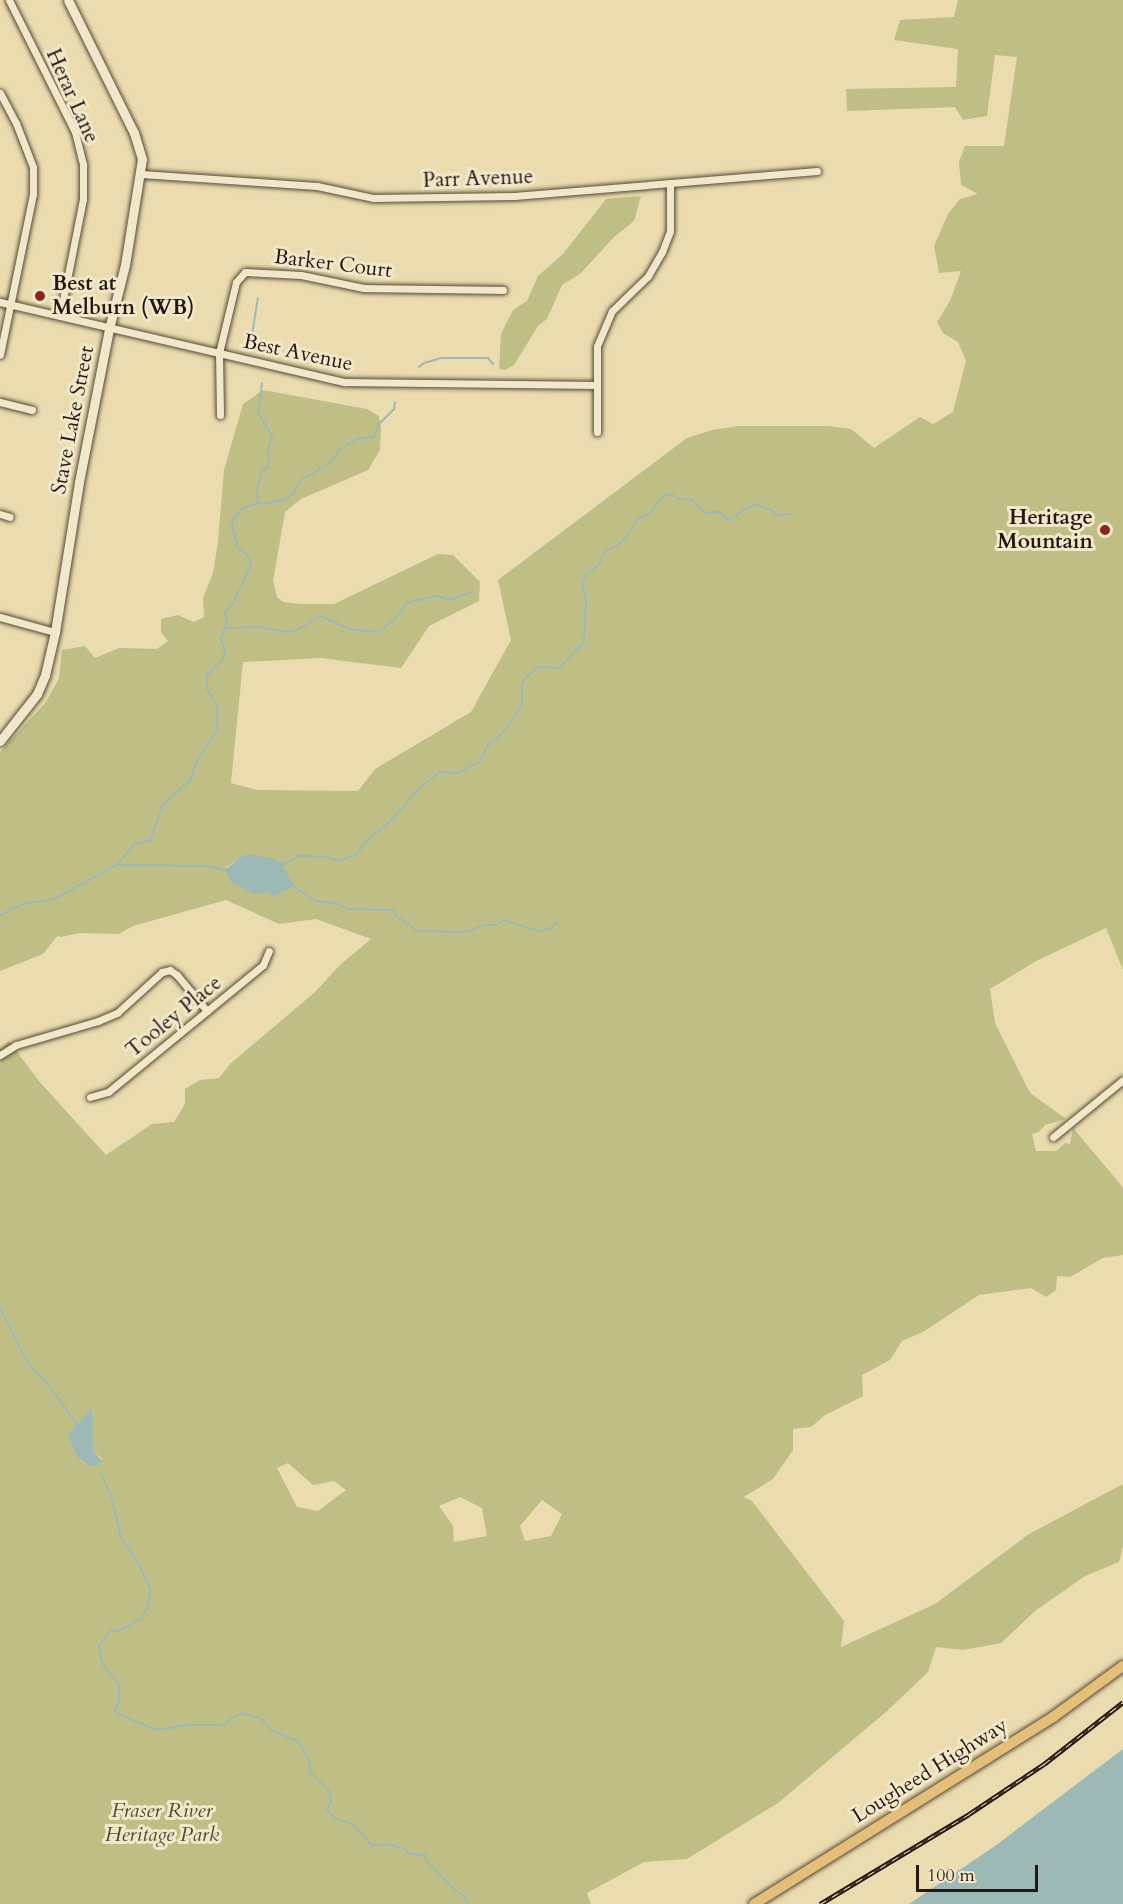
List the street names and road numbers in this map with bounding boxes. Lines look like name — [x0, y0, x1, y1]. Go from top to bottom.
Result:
street label: Herar Lane — [40, 45, 104, 147]
street label: Parr Avenue — [422, 164, 534, 194]
street label: Barker Court — [273, 244, 393, 284]
street label: Best Avenue — [241, 329, 355, 377]
street label: Stave Lake Street — [46, 344, 100, 496]
street label: Tooley Place — [121, 971, 227, 1063]
street label: Lougheed Highway — [848, 1713, 1012, 1829]

